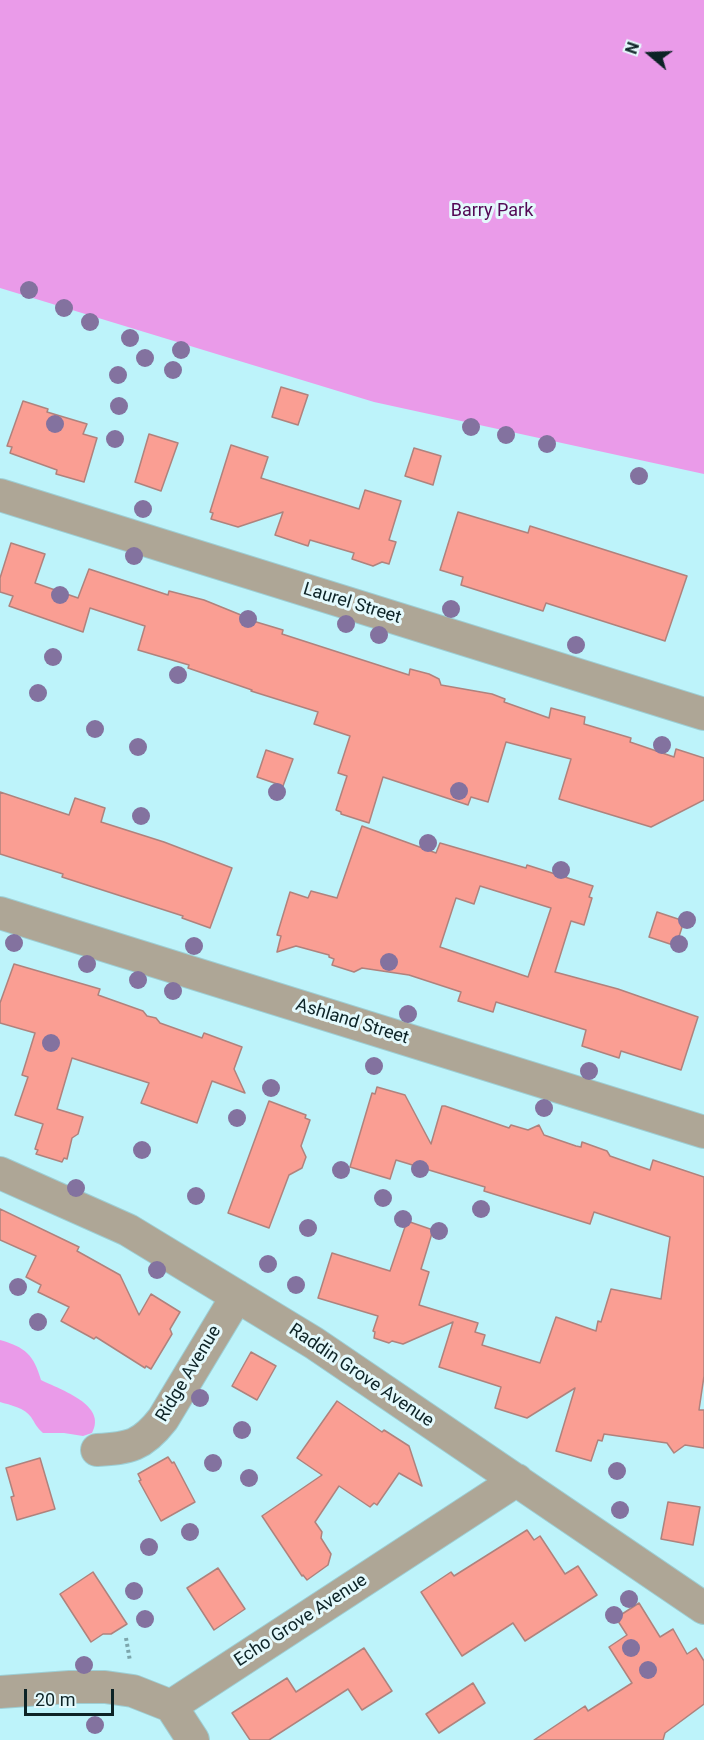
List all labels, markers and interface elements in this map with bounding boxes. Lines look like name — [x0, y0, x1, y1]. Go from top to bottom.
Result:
north arrow — [620, 24, 680, 84]
text: N — [622, 40, 643, 56]
park label: Barry Park — [451, 200, 533, 222]
street label: Laurel Street — [300, 579, 404, 629]
street label: Ashland Street — [293, 995, 411, 1049]
street label: Raddin Grove Avenue — [285, 1320, 437, 1432]
street label: Ridge Avenue — [152, 1322, 226, 1426]
street label: Echo Grove Avenue — [231, 1570, 371, 1672]
scale bar — [27, 1677, 117, 1715]
text: 20 m — [35, 1689, 75, 1710]

